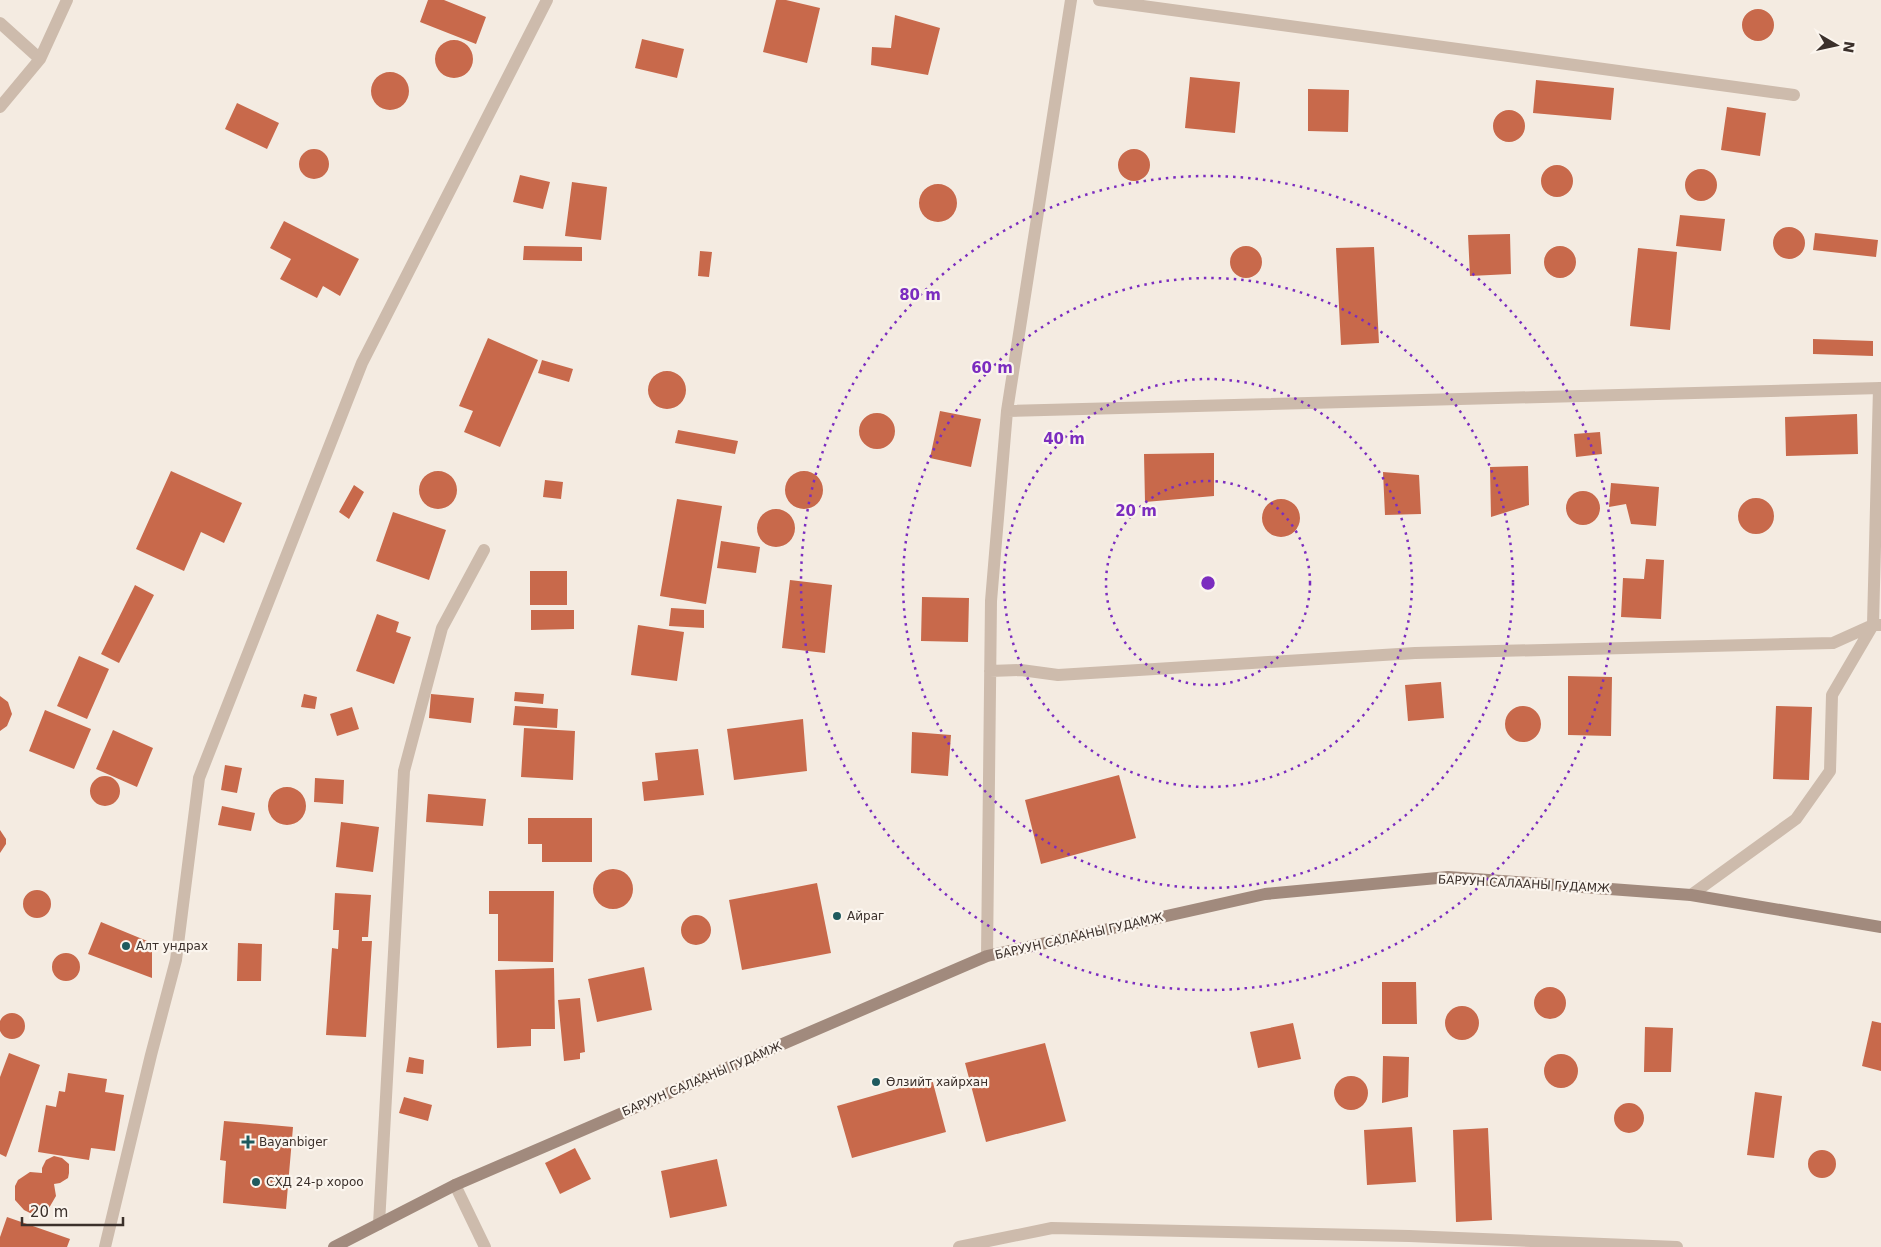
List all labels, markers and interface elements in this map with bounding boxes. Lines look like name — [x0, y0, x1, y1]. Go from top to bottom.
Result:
north arrow — [1811, 20, 1861, 70]
text: N — [1840, 40, 1858, 54]
text: 80 m — [899, 286, 941, 304]
text: 60 m — [971, 359, 1013, 377]
text: 40 m — [1043, 430, 1085, 448]
text: 20 m — [1115, 502, 1157, 520]
centre of rings — [1199, 574, 1217, 592]
street label: БАРУУН САЛААНЫ ГУДАМЖ — [1438, 873, 1610, 895]
place label: Айраг — [847, 909, 884, 923]
marker: Айраг — [831, 910, 843, 922]
street label: БАРУУН САЛААНЫ ГУДАМЖ — [994, 910, 1164, 962]
place label: Алт ундрах — [136, 939, 208, 953]
marker: Алт ундрах — [120, 940, 132, 952]
street label: БАРУУН САЛААНЫ ГУДАМЖ — [620, 1039, 784, 1119]
place label: Өлзийт хайрхан — [886, 1075, 988, 1089]
marker: Өлзийт хайрхан — [870, 1076, 882, 1088]
marker: Bayanbiger — [241, 1135, 255, 1149]
place label: Bayanbiger — [259, 1135, 328, 1149]
place label: СХД 24-р хороо — [266, 1175, 364, 1189]
marker: СХД 24-р хороо — [250, 1176, 262, 1188]
scale bar — [22, 1194, 124, 1226]
text: 20 m — [30, 1203, 68, 1221]

